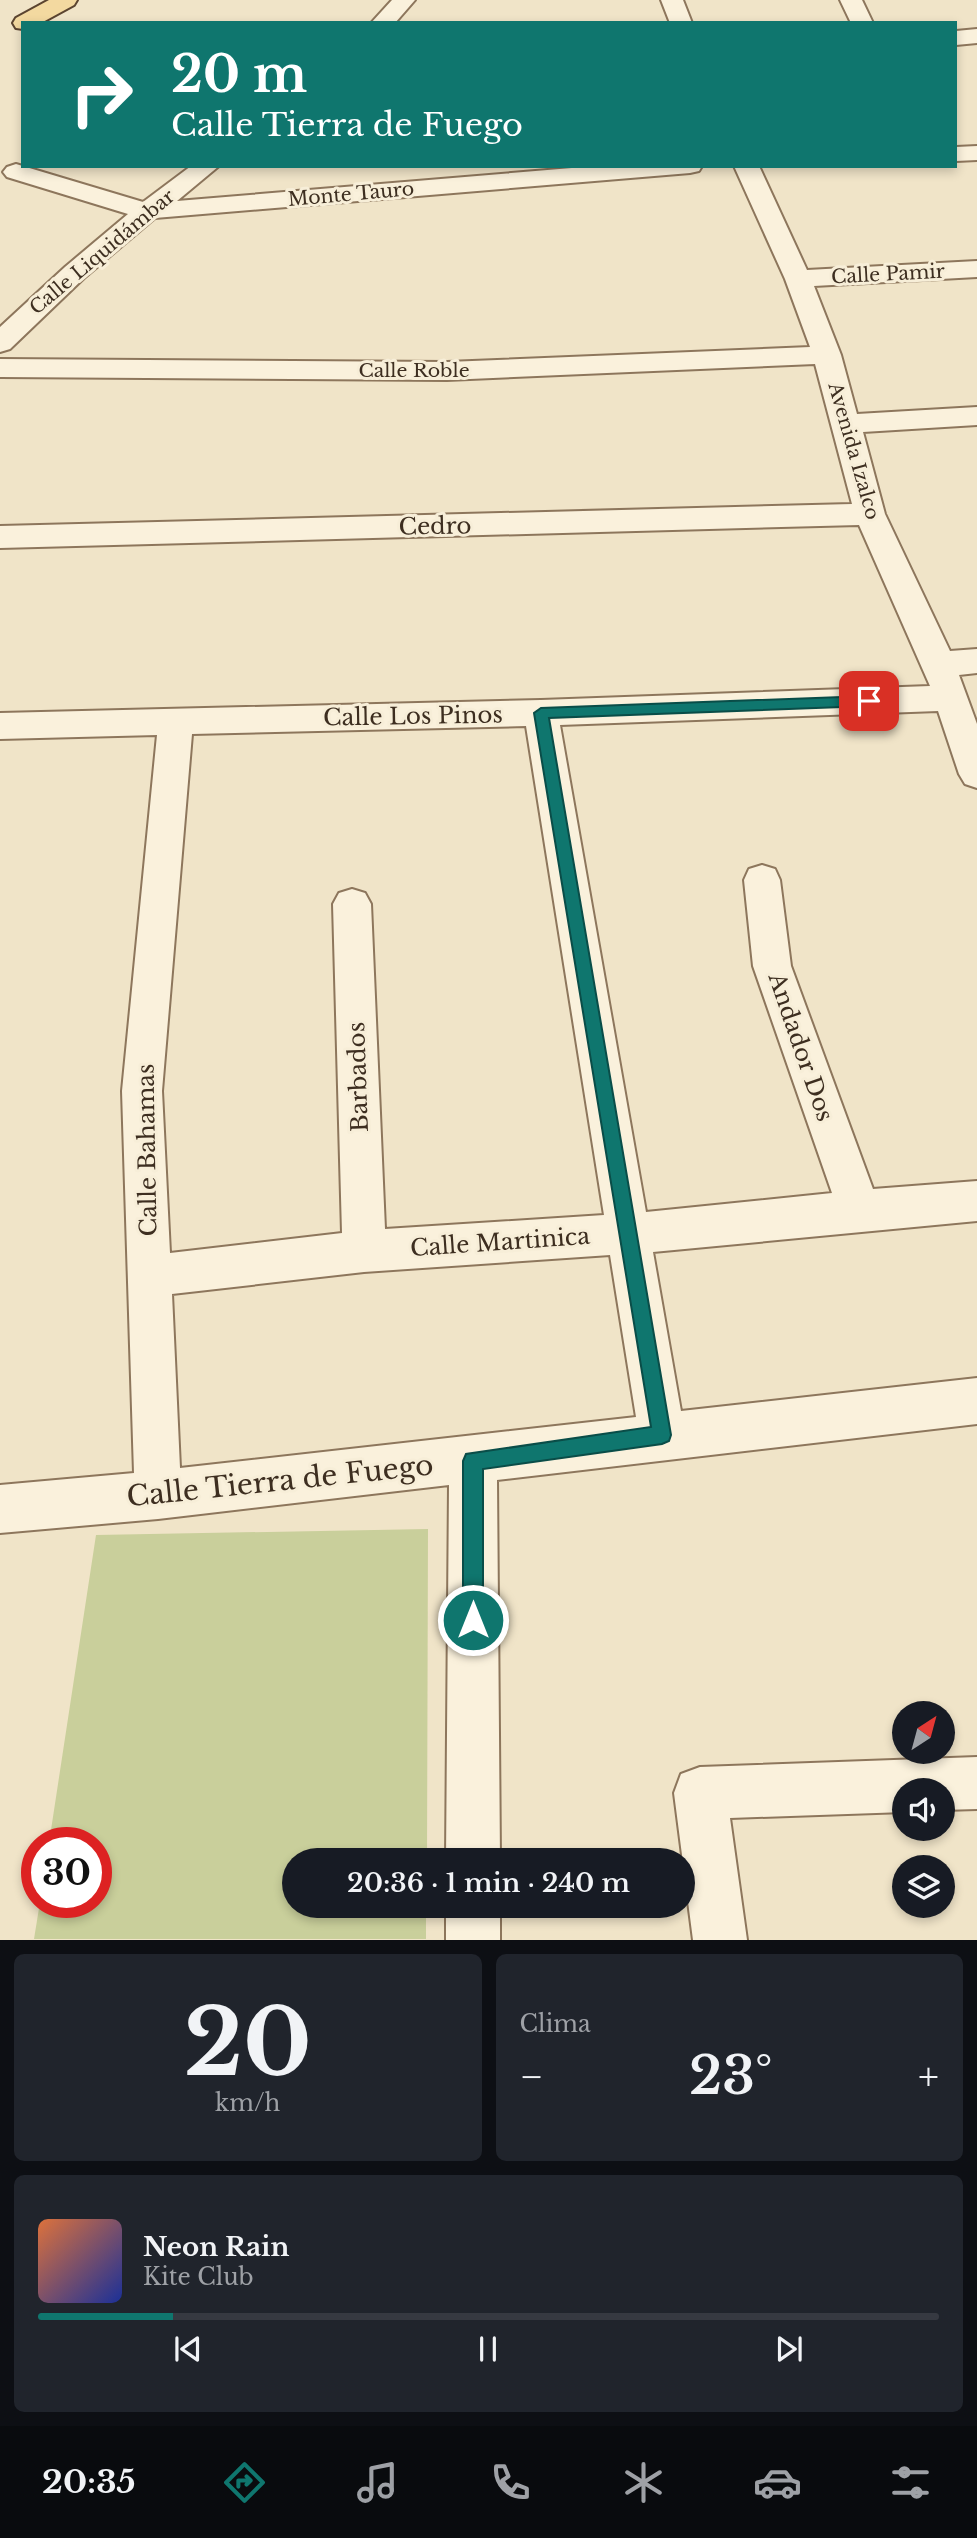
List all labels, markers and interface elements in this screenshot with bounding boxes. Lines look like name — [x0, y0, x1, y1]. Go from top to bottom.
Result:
text: 20 m — [171, 44, 307, 105]
icon: right — [56, 49, 147, 140]
text: Calle Tierra de Fuego — [171, 105, 523, 145]
street label: Monte Tauro — [287, 177, 415, 211]
street label: Calle Liquidámbar — [25, 185, 179, 319]
street label: Calle Pamir — [831, 260, 945, 288]
street label: Calle Roble — [358, 359, 470, 382]
street label: Avenida Izalco — [823, 379, 885, 522]
street label: Cedro — [398, 511, 472, 541]
pin — [839, 671, 899, 731]
icon: arrive — [850, 682, 888, 720]
street label: Calle Los Pinos — [323, 700, 503, 732]
street label: Andador Dos — [762, 968, 840, 1125]
street label: Barbados — [342, 1021, 374, 1133]
street label: Calle Bahamas — [131, 1063, 163, 1237]
street label: Calle Martinica — [409, 1222, 591, 1262]
street label: Calle Tierra de Fuego — [125, 1447, 435, 1515]
position arrow — [436, 1583, 510, 1657]
north arrow — [892, 1701, 956, 1764]
map controls — [892, 1701, 955, 1918]
button: sound — [892, 1778, 955, 1841]
speed limit sign: 30 — [21, 1827, 112, 1918]
button: layers — [892, 1855, 955, 1918]
text: 20:36 · 1 min · 240 m — [347, 1867, 630, 1899]
text: 20 — [184, 1987, 312, 2100]
text: Clima — [520, 2010, 591, 2038]
text: 23° — [689, 2044, 773, 2108]
text: − — [520, 2053, 544, 2100]
text: + — [918, 2053, 939, 2100]
text: km/h — [215, 2089, 280, 2117]
text: Neon Rain — [143, 2231, 289, 2263]
text: Kite Club — [143, 2263, 254, 2291]
icon: previous — [169, 2330, 207, 2368]
icon: pause — [469, 2330, 507, 2368]
icon: next — [770, 2330, 808, 2368]
icon: directions — [220, 2458, 269, 2507]
icon: music — [353, 2458, 402, 2507]
icon: phone — [486, 2458, 535, 2507]
icon: climate — [619, 2458, 668, 2507]
icon: car — [753, 2458, 802, 2507]
icon: filters — [886, 2458, 935, 2507]
text: 20:35 — [42, 2462, 136, 2502]

